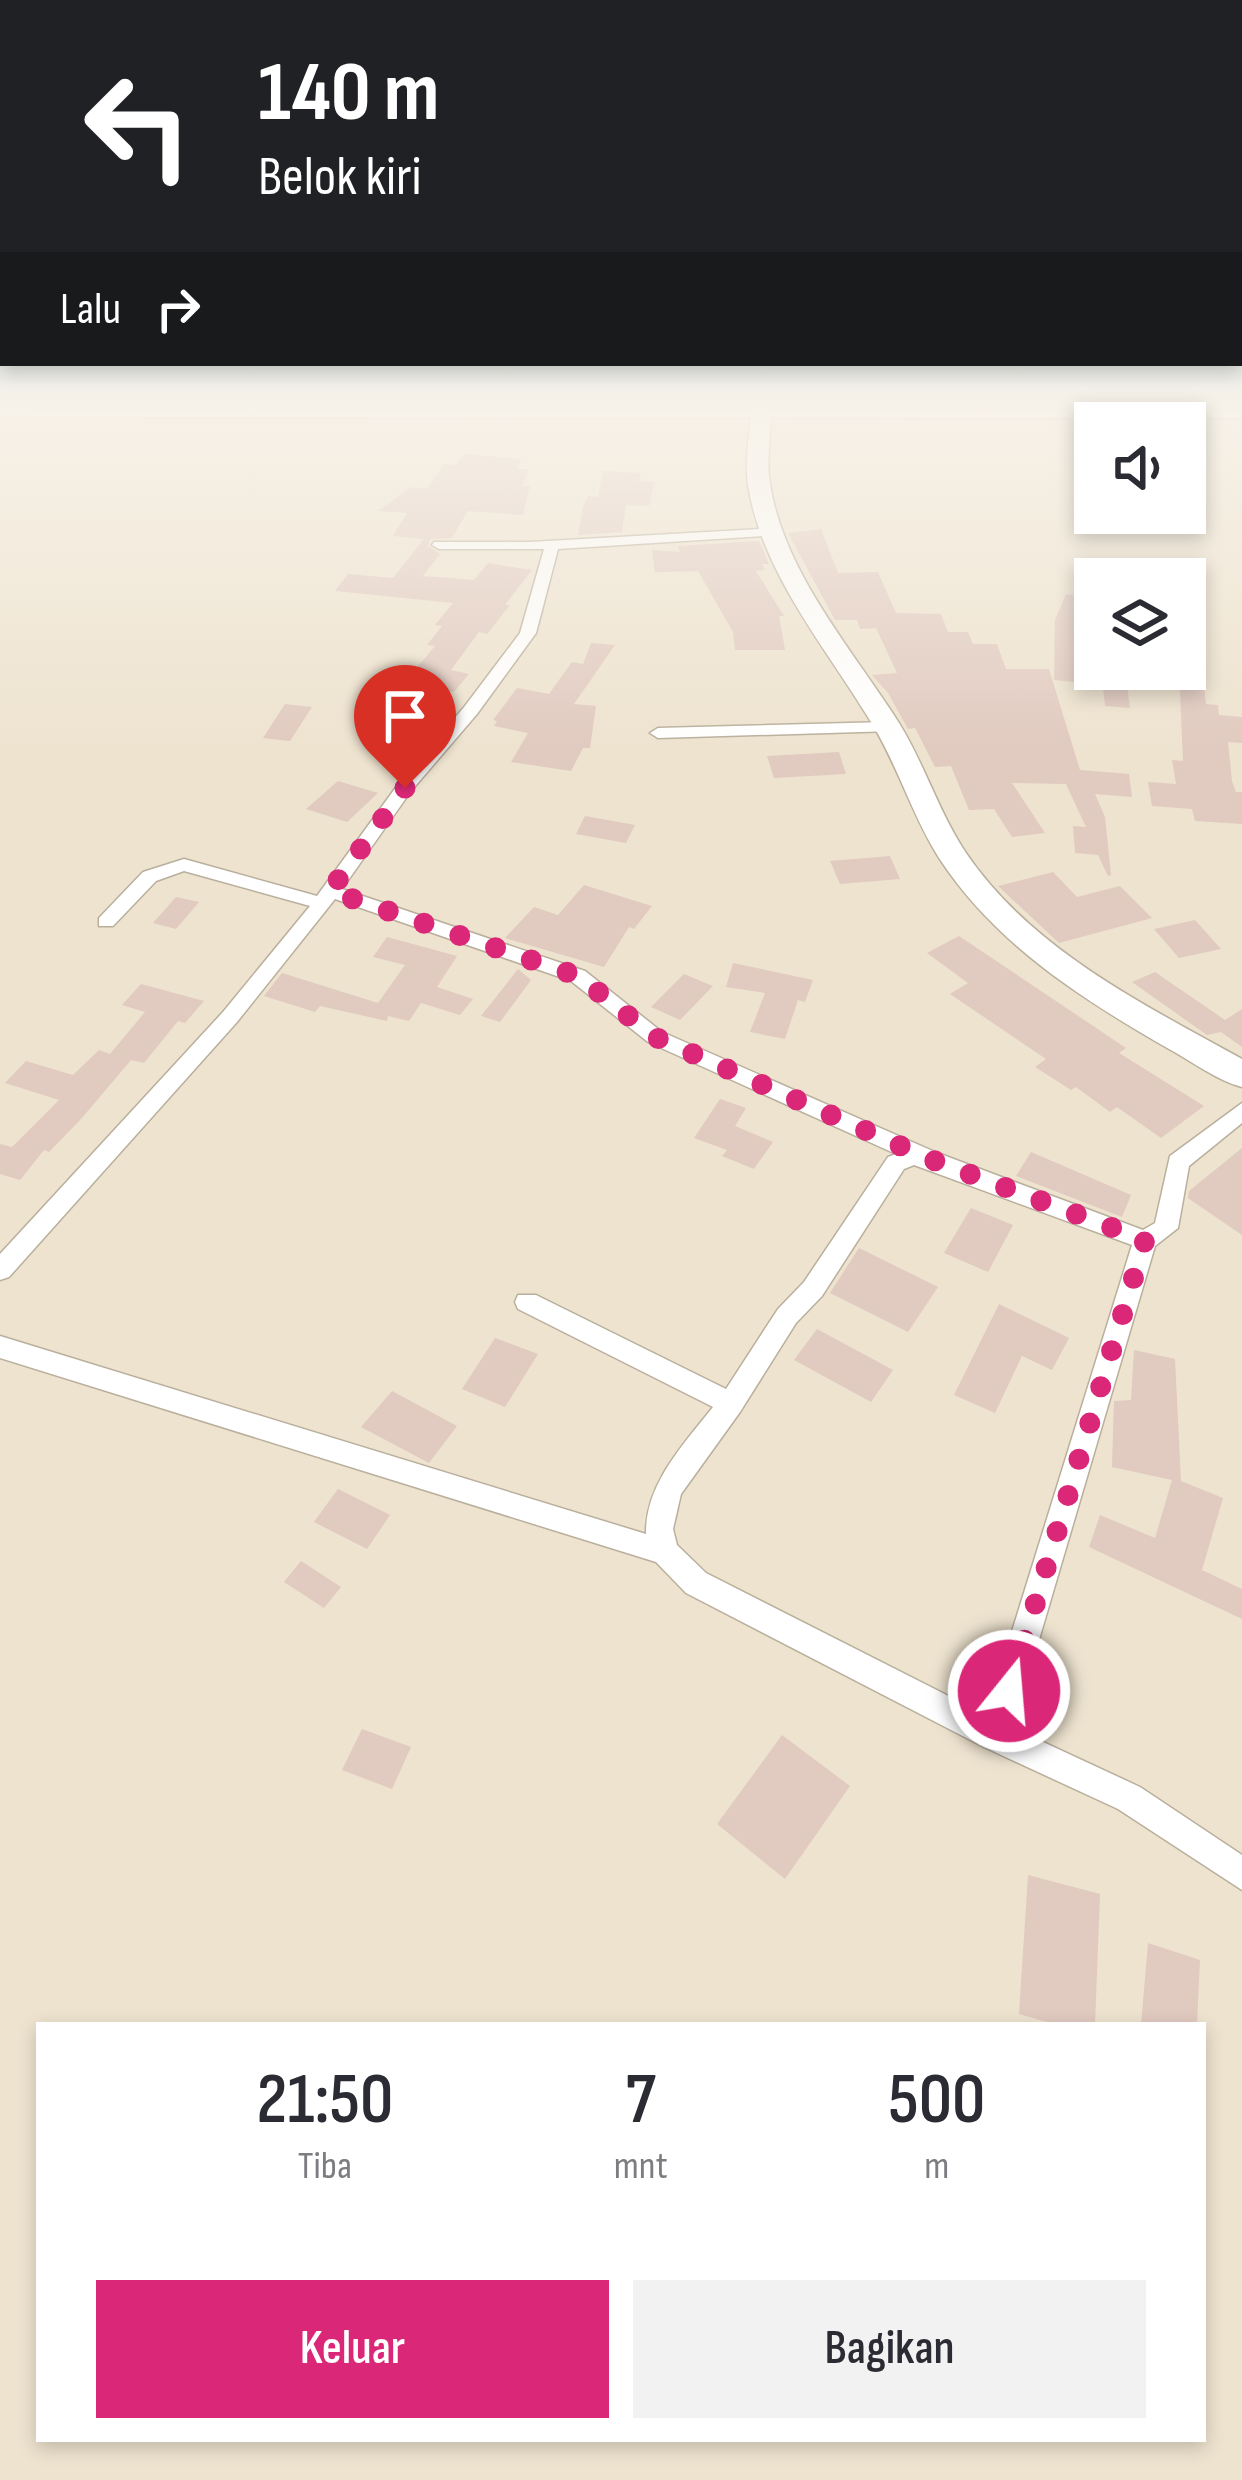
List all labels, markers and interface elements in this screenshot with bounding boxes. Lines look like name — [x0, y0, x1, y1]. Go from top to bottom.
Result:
text: 140 m — [258, 43, 439, 144]
icon: left — [60, 48, 216, 204]
text: Belok kiri — [258, 145, 422, 210]
icon: right — [145, 276, 211, 342]
text: Lalu — [60, 282, 121, 337]
map controls — [1074, 402, 1206, 690]
button: sound — [1074, 402, 1206, 534]
button: layers — [1074, 558, 1206, 690]
pin — [354, 665, 456, 788]
icon: arrive — [372, 683, 438, 749]
position arrow — [946, 1628, 1072, 1754]
text: 21:50 — [257, 2057, 393, 2144]
text: 7 — [626, 2057, 656, 2144]
text: 500 — [888, 2057, 985, 2144]
text: Tiba — [298, 2143, 352, 2190]
text: mnt — [614, 2143, 668, 2190]
text: m — [924, 2143, 949, 2190]
button: Keluar — [96, 2280, 609, 2418]
button: Bagikan — [633, 2280, 1146, 2418]

